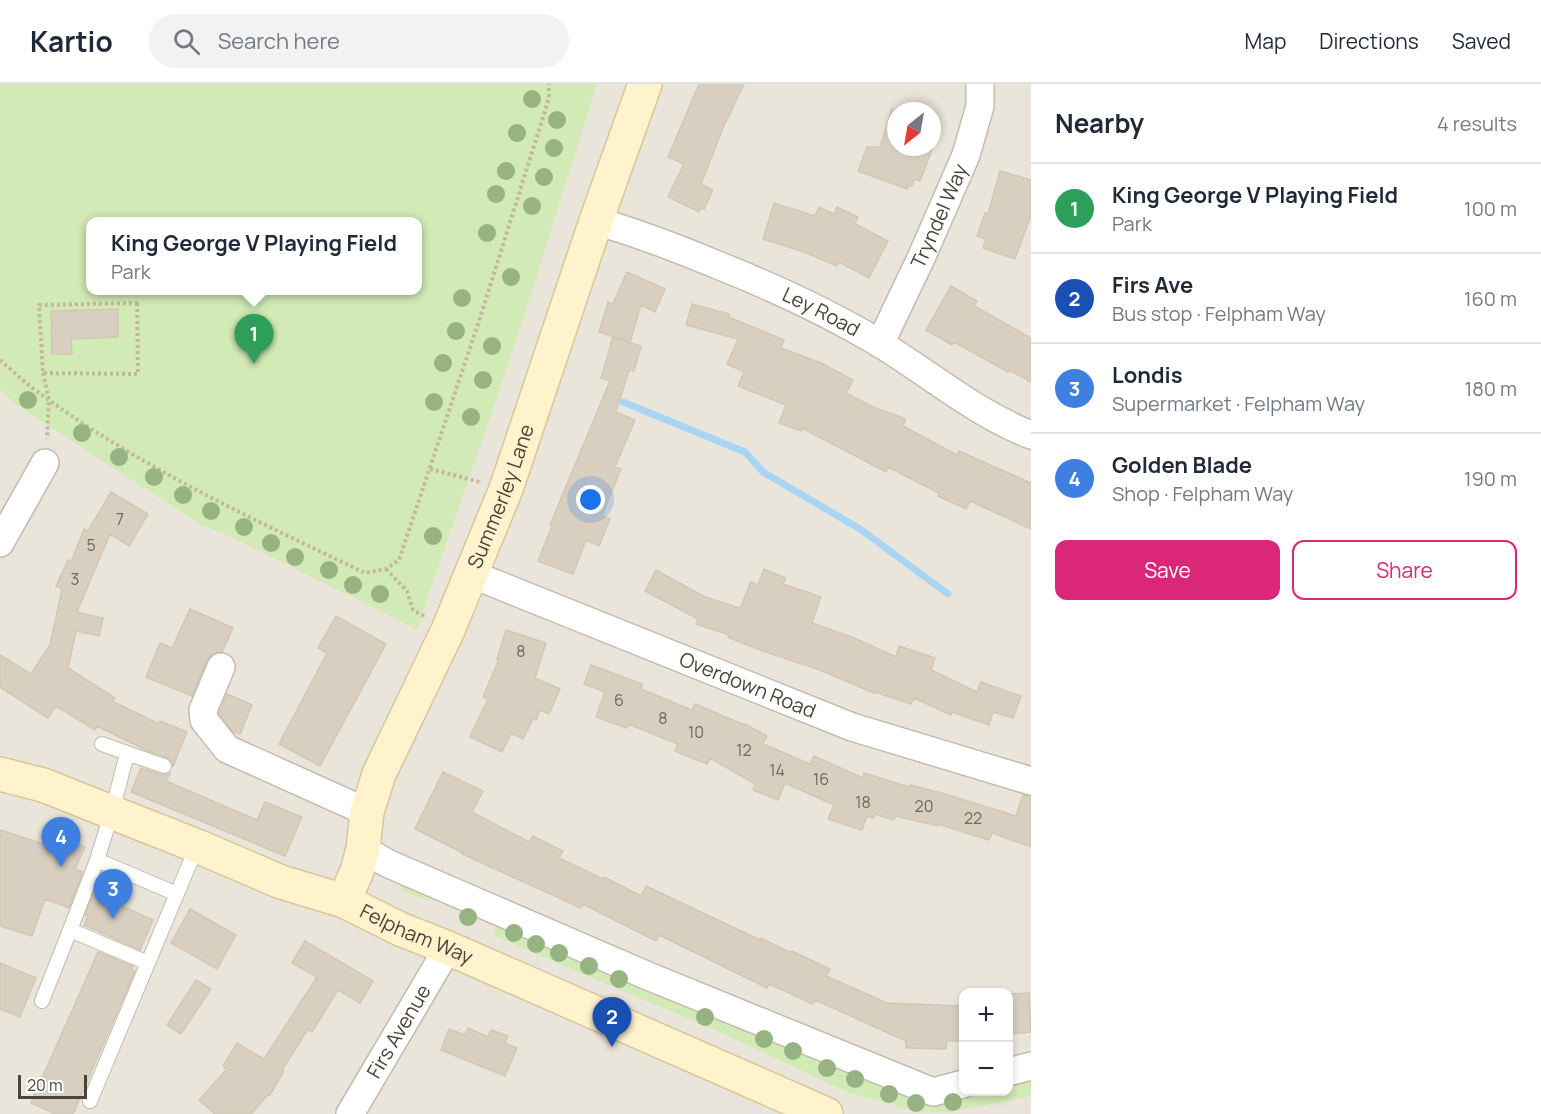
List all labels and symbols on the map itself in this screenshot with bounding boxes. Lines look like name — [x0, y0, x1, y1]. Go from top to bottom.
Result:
north arrow — [887, 102, 941, 156]
street label: Tryndel Way — [904, 159, 974, 273]
street label: Ley Road — [778, 280, 865, 342]
pin: 1 — [234, 314, 274, 364]
street label: Summerley Lane — [461, 420, 540, 573]
your location — [576, 485, 605, 514]
house number: 7 — [116, 508, 124, 530]
house number: 5 — [86, 534, 96, 556]
house number: 3 — [71, 568, 79, 590]
house number: 8 — [516, 640, 526, 662]
street label: Overdown Road — [675, 645, 820, 724]
house number: 6 — [614, 689, 624, 711]
house number: 8 — [658, 707, 668, 729]
house number: 10 — [688, 721, 704, 743]
house number: 12 — [736, 739, 752, 761]
house number: 14 — [769, 759, 785, 781]
house number: 16 — [813, 768, 829, 790]
house number: 18 — [855, 791, 871, 813]
house number: 20 — [915, 795, 933, 817]
house number: 22 — [964, 807, 982, 829]
pin: 4 — [42, 818, 80, 867]
pin: 3 — [94, 870, 132, 919]
street label: Felpham Way — [355, 897, 478, 971]
street label: Firs Avenue — [360, 979, 437, 1083]
pin: 2 — [592, 998, 632, 1047]
scale bar — [18, 1072, 87, 1100]

